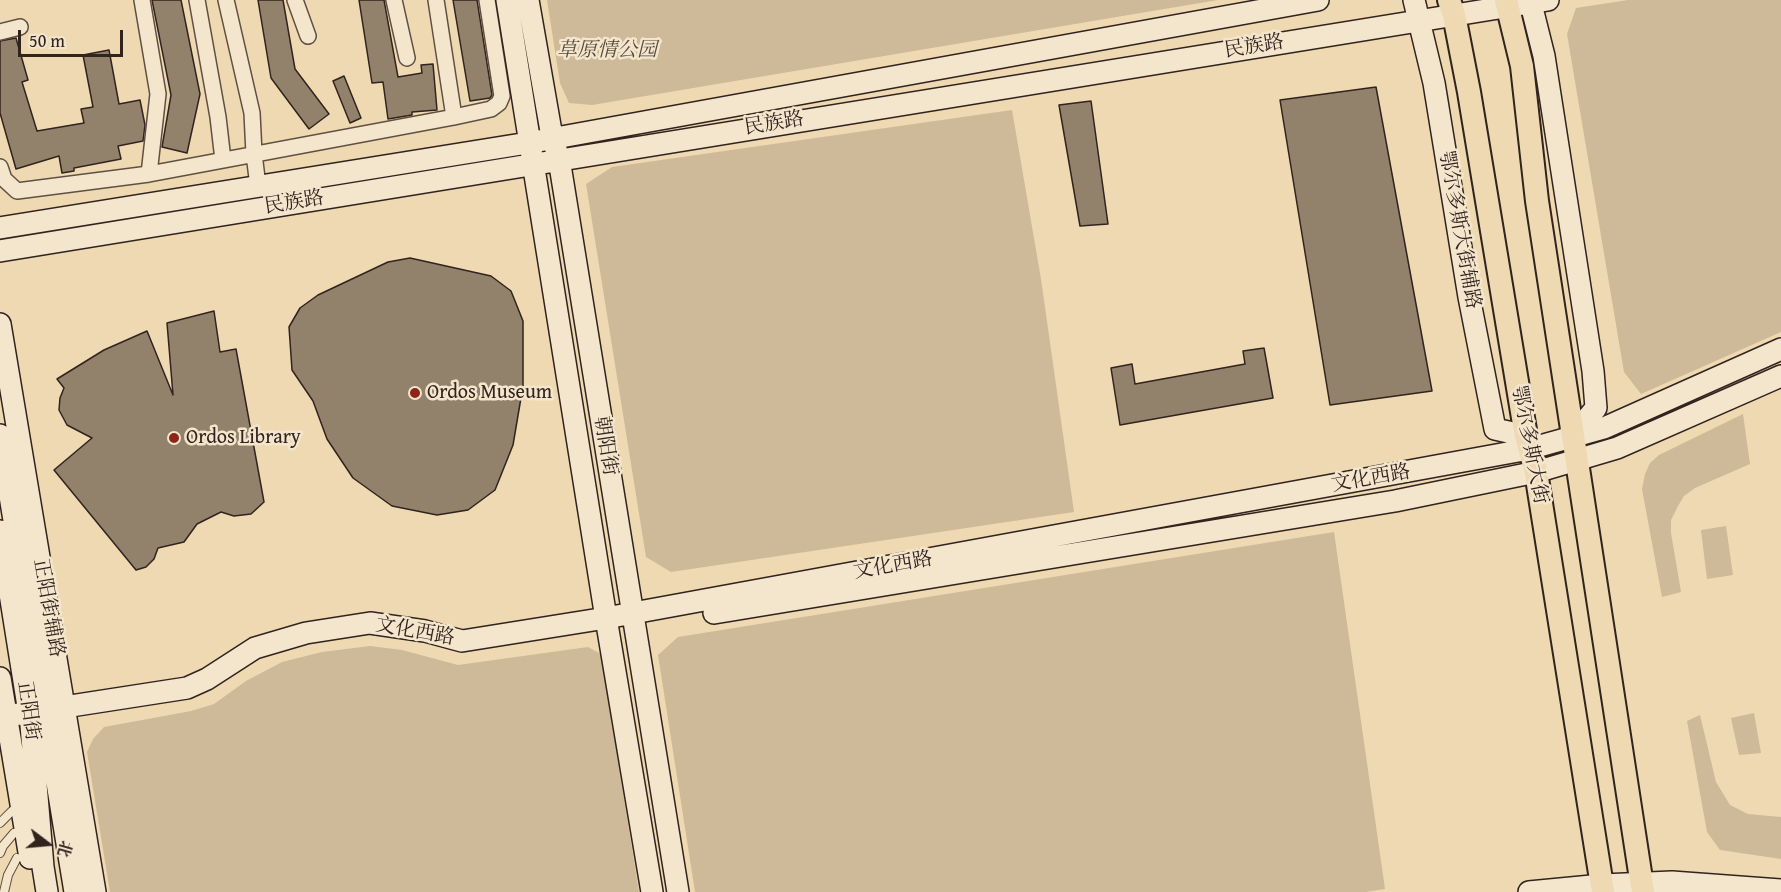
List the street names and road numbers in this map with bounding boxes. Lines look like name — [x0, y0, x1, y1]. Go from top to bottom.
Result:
street label: 民族路 — [1222, 30, 1286, 64]
street label: 民族路 — [742, 107, 806, 141]
street label: 鄂尔多斯大街辅路 — [1433, 149, 1485, 311]
street label: 民族路 — [262, 186, 326, 220]
street label: 鄂尔多斯大街 — [1506, 384, 1552, 506]
street label: 朝阳街 — [588, 414, 622, 478]
street label: 文化西路 — [1330, 460, 1412, 498]
street label: 文化西路 — [852, 547, 934, 585]
street label: 正阳街辅路 — [27, 557, 69, 659]
street label: 文化西路 — [374, 613, 456, 651]
street label: 正阳街 — [12, 680, 44, 742]

